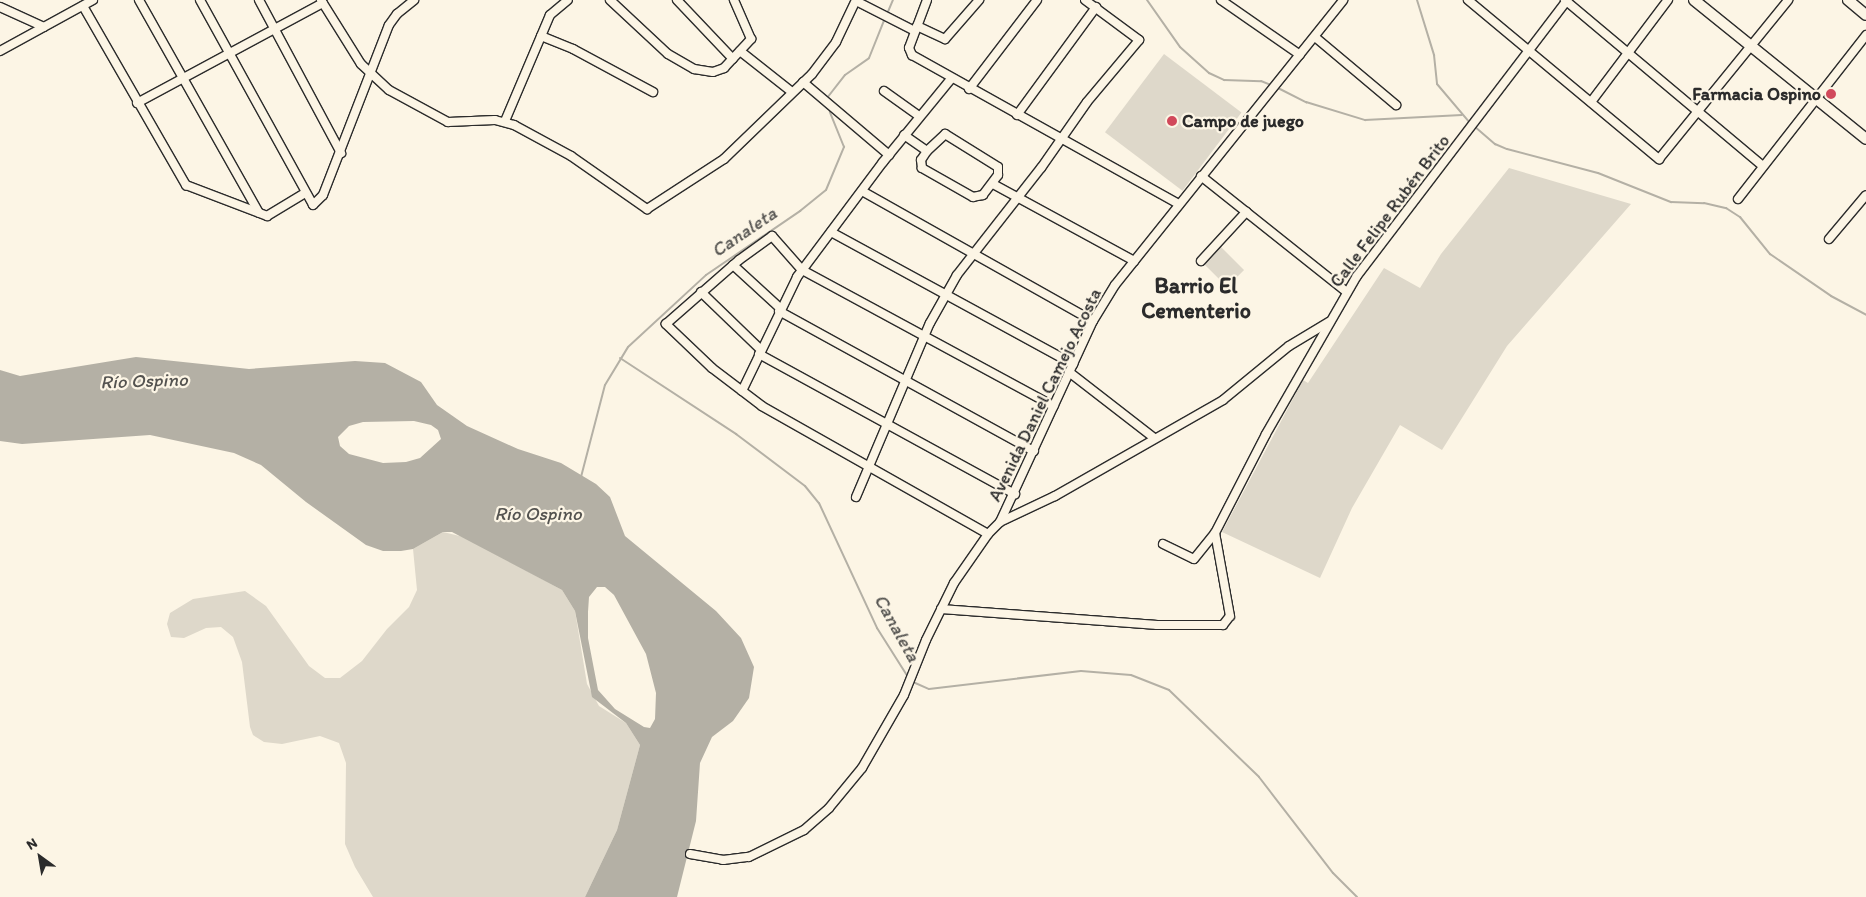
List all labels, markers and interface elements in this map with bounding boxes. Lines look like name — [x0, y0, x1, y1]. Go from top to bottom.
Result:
place label: Farmacia Ospino — [1692, 83, 1821, 105]
marker: Farmacia Ospino — [1825, 88, 1837, 100]
place label: Campo de juego — [1182, 110, 1304, 132]
marker: Campo de juego — [1166, 115, 1178, 127]
street label: Calle Felipe Rubén Brito — [1326, 131, 1454, 291]
water label: Canaleta — [707, 202, 781, 262]
district label: Barrio El Cementerio — [1141, 272, 1251, 324]
street label: Avenida Daniel Camejo Acosta — [984, 285, 1106, 505]
water label: Río Ospino — [100, 368, 188, 394]
water label: Río Ospino — [494, 503, 582, 525]
water label: Canaleta — [869, 590, 925, 666]
north arrow — [15, 832, 65, 882]
text: N — [23, 834, 40, 854]

